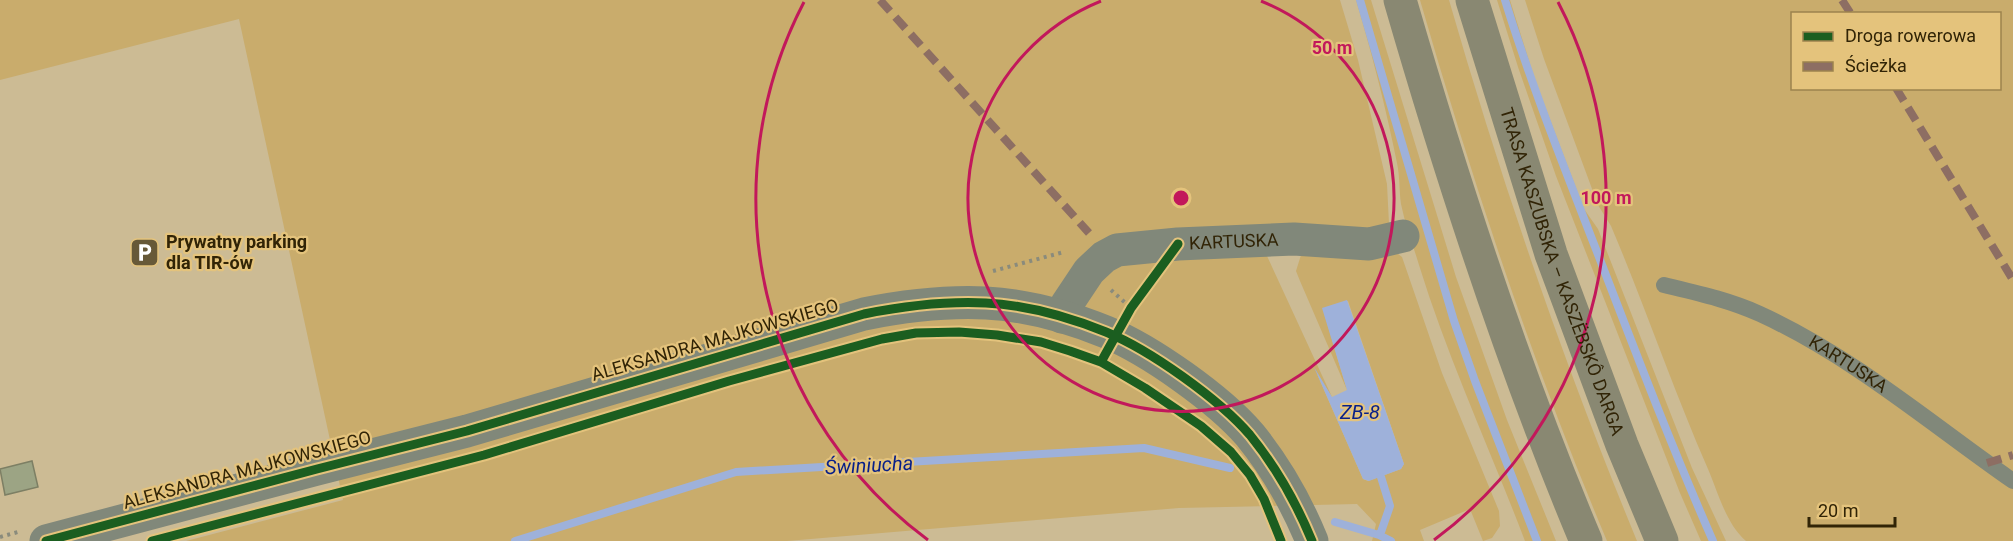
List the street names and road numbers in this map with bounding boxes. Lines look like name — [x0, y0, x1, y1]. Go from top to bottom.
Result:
street label: TRASA KASZUBSKA – KASZËBSKÔ DARGA — [1496, 105, 1629, 438]
street label: KARTUSKA — [1189, 229, 1279, 254]
street label: ALEKSANDRA MAJKOWSKIEGO — [589, 294, 841, 385]
street label: KARTUSKA — [1805, 331, 1892, 397]
street label: ALEKSANDRA MAJKOWSKIEGO — [120, 426, 373, 513]

